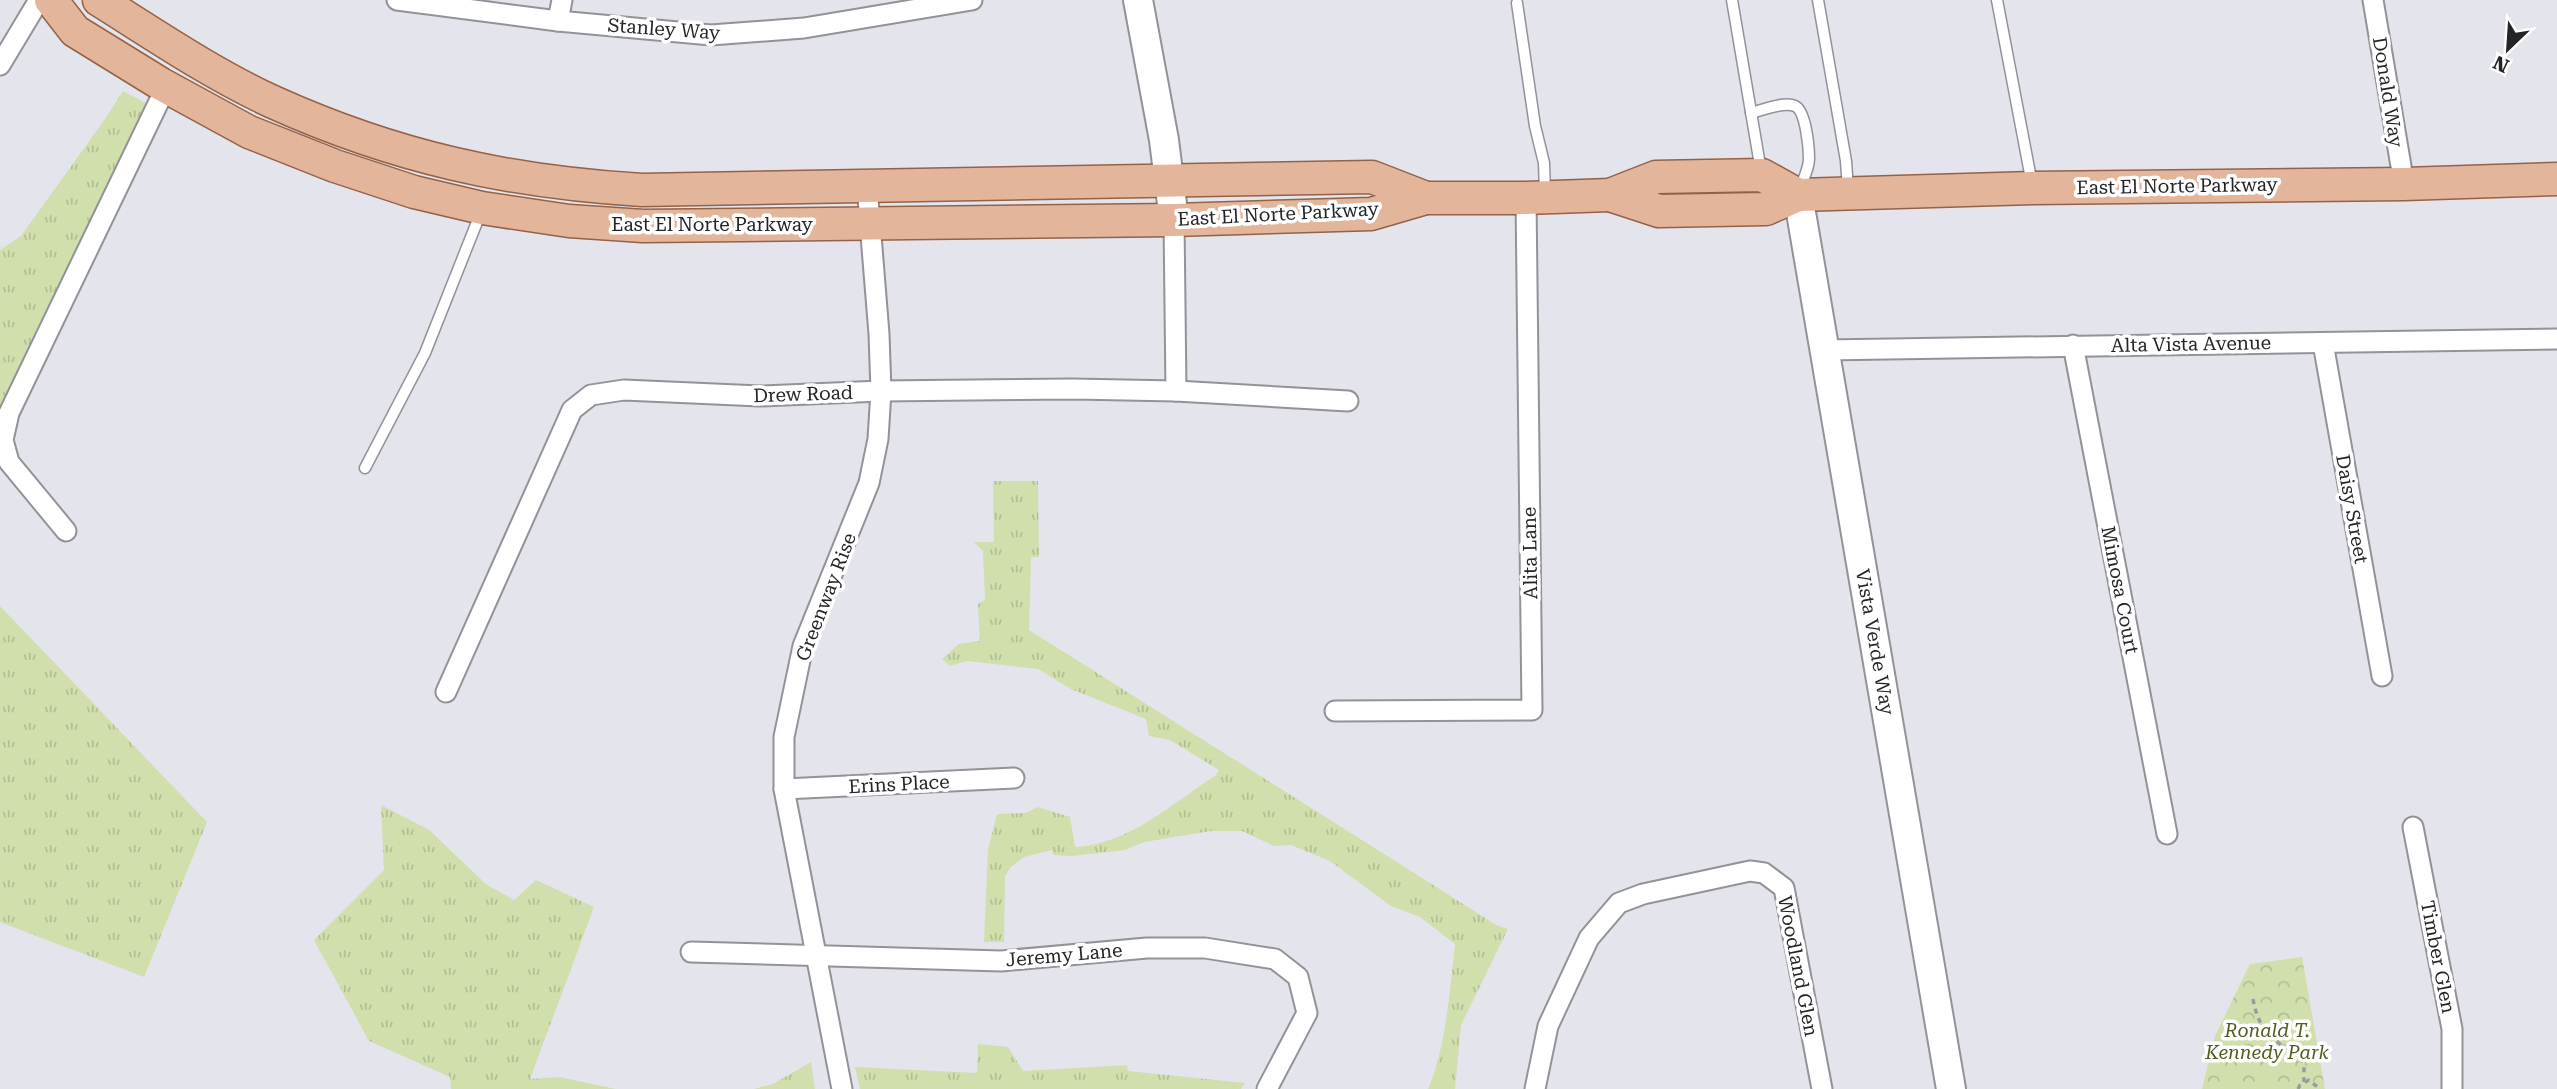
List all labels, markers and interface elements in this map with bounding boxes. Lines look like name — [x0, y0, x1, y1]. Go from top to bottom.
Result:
street label: Stanley Way — [607, 14, 722, 44]
north arrow — [2473, 14, 2543, 84]
street label: Donald Way — [2368, 35, 2408, 150]
text: N — [2489, 50, 2513, 77]
street label: East El Norte Parkway — [2076, 173, 2279, 199]
street label: East El Norte Parkway — [1177, 197, 1380, 231]
street label: East El Norte Parkway — [611, 213, 813, 236]
street label: Alta Vista Avenue — [2111, 331, 2271, 357]
street label: Drew Road — [753, 381, 853, 407]
street label: Daisy Street — [2331, 453, 2373, 565]
street label: Alita Lane — [1518, 507, 1542, 599]
street label: Mimosa Court — [2096, 524, 2144, 656]
street label: Greenway Rise — [791, 530, 861, 664]
street label: Vista Verde Way — [1851, 567, 1899, 718]
street label: Erins Place — [848, 770, 950, 798]
street label: Woodland Glen — [1773, 894, 1823, 1038]
street label: Timber Glen — [2416, 899, 2460, 1015]
street label: Jeremy Lane — [1005, 938, 1123, 972]
park label: Ronald T. Kennedy Park — [2204, 1019, 2329, 1064]

